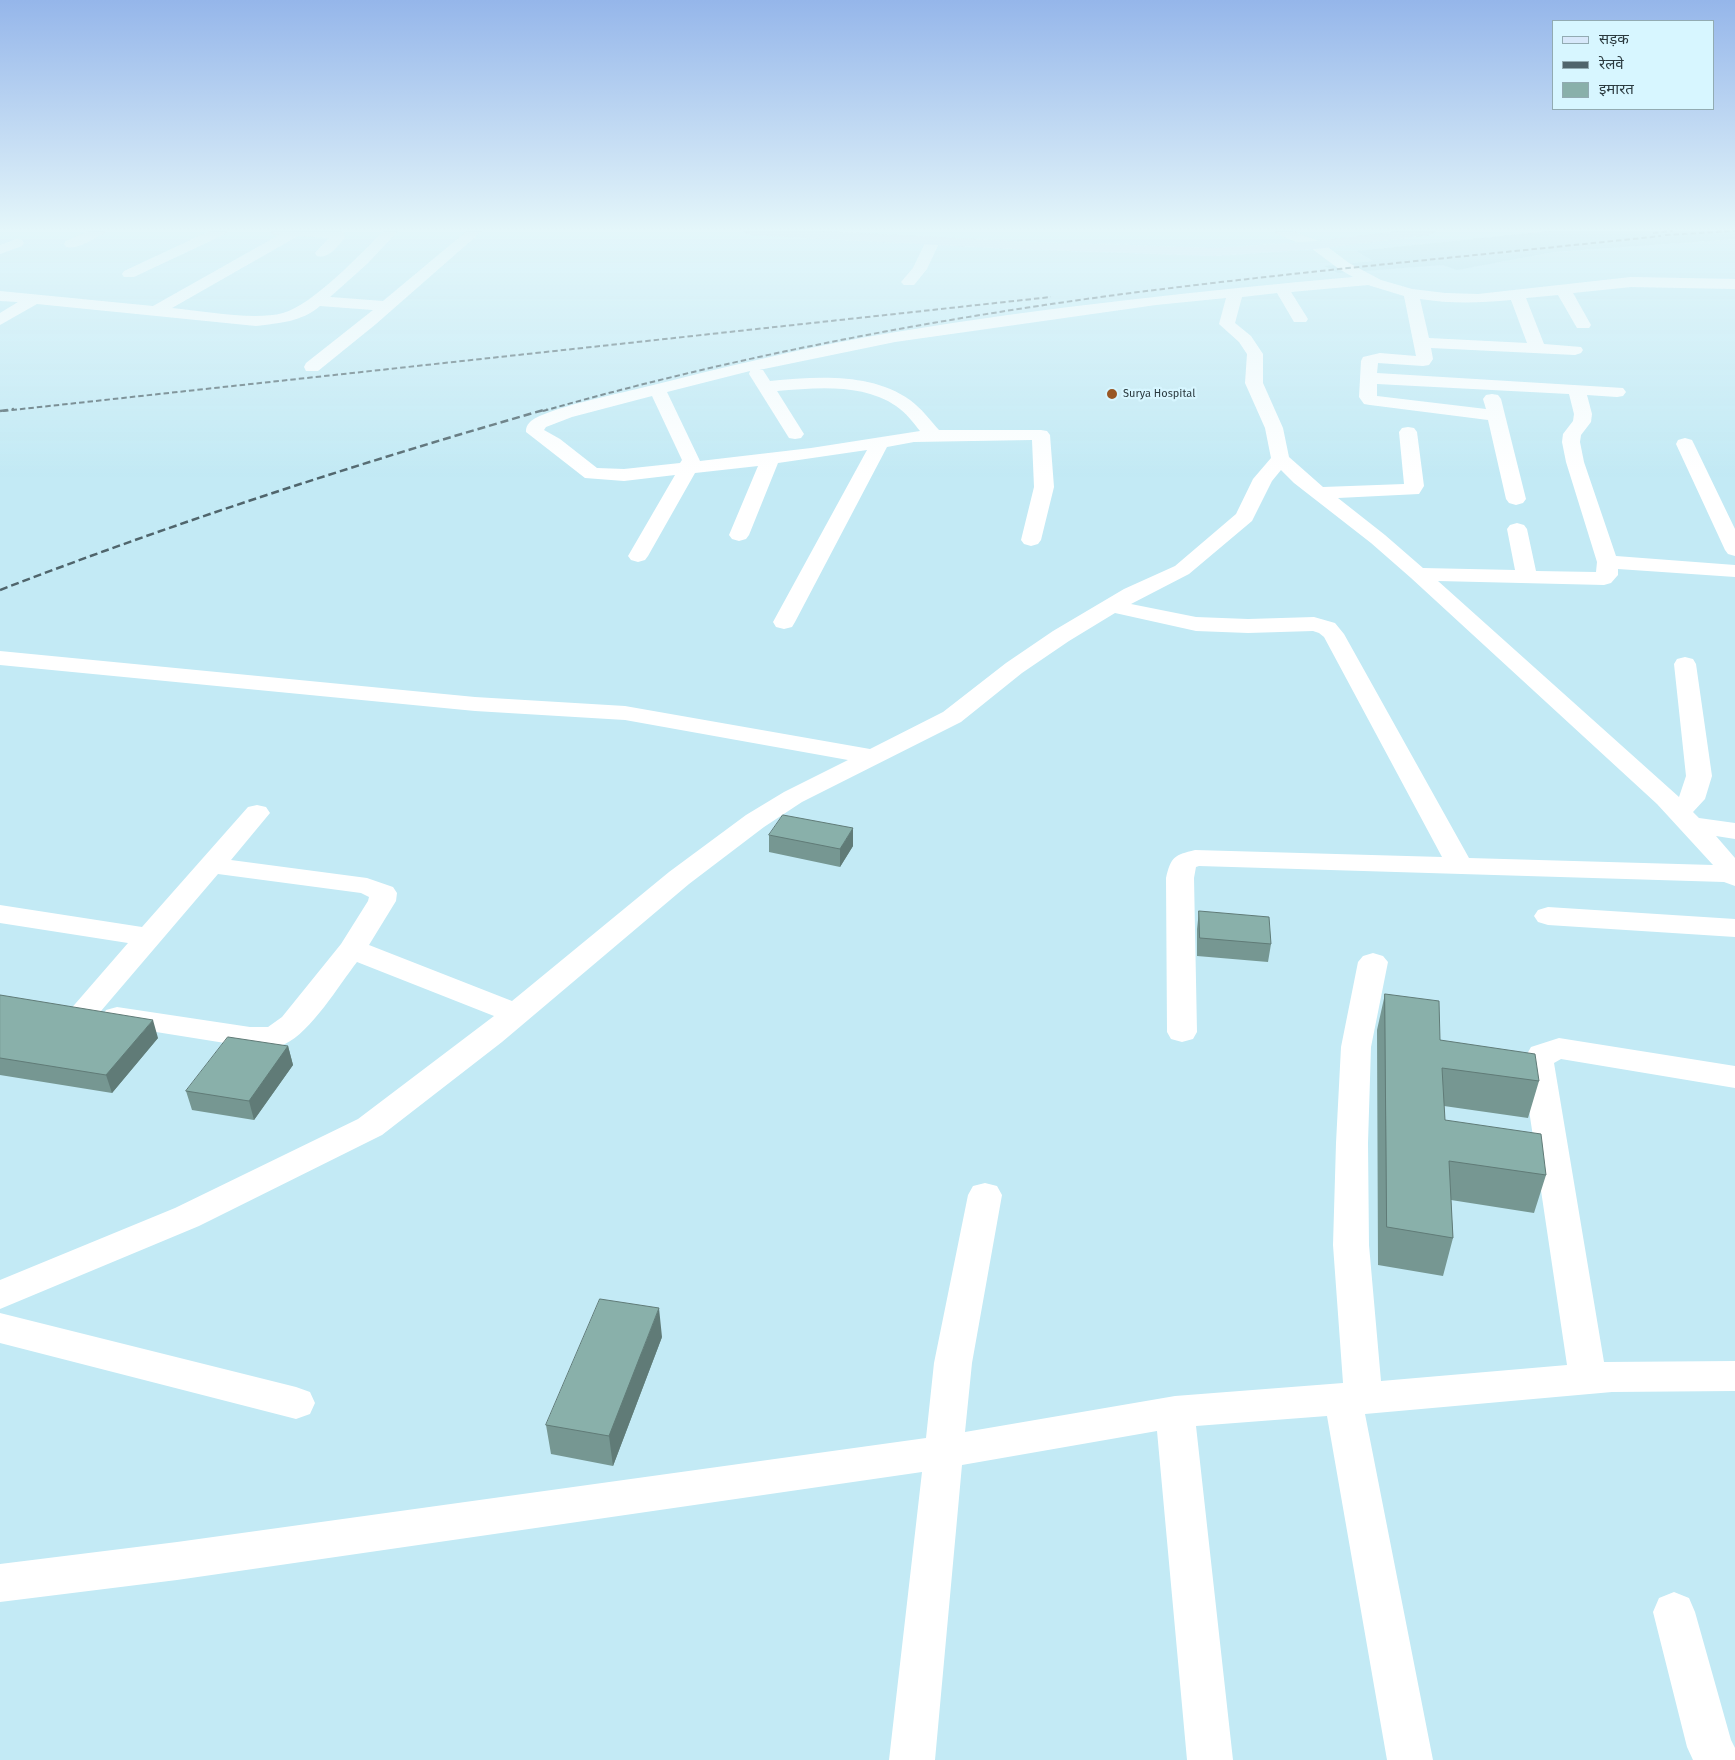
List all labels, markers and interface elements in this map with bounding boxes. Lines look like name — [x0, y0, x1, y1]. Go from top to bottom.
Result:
legend — [1552, 20, 1715, 110]
text: सड़क — [1599, 30, 1629, 48]
text: रेलवे — [1599, 55, 1624, 73]
text: इमारत — [1599, 80, 1634, 98]
marker: Surya Hospital — [1105, 387, 1119, 401]
place label: Surya Hospital — [1123, 387, 1195, 401]

